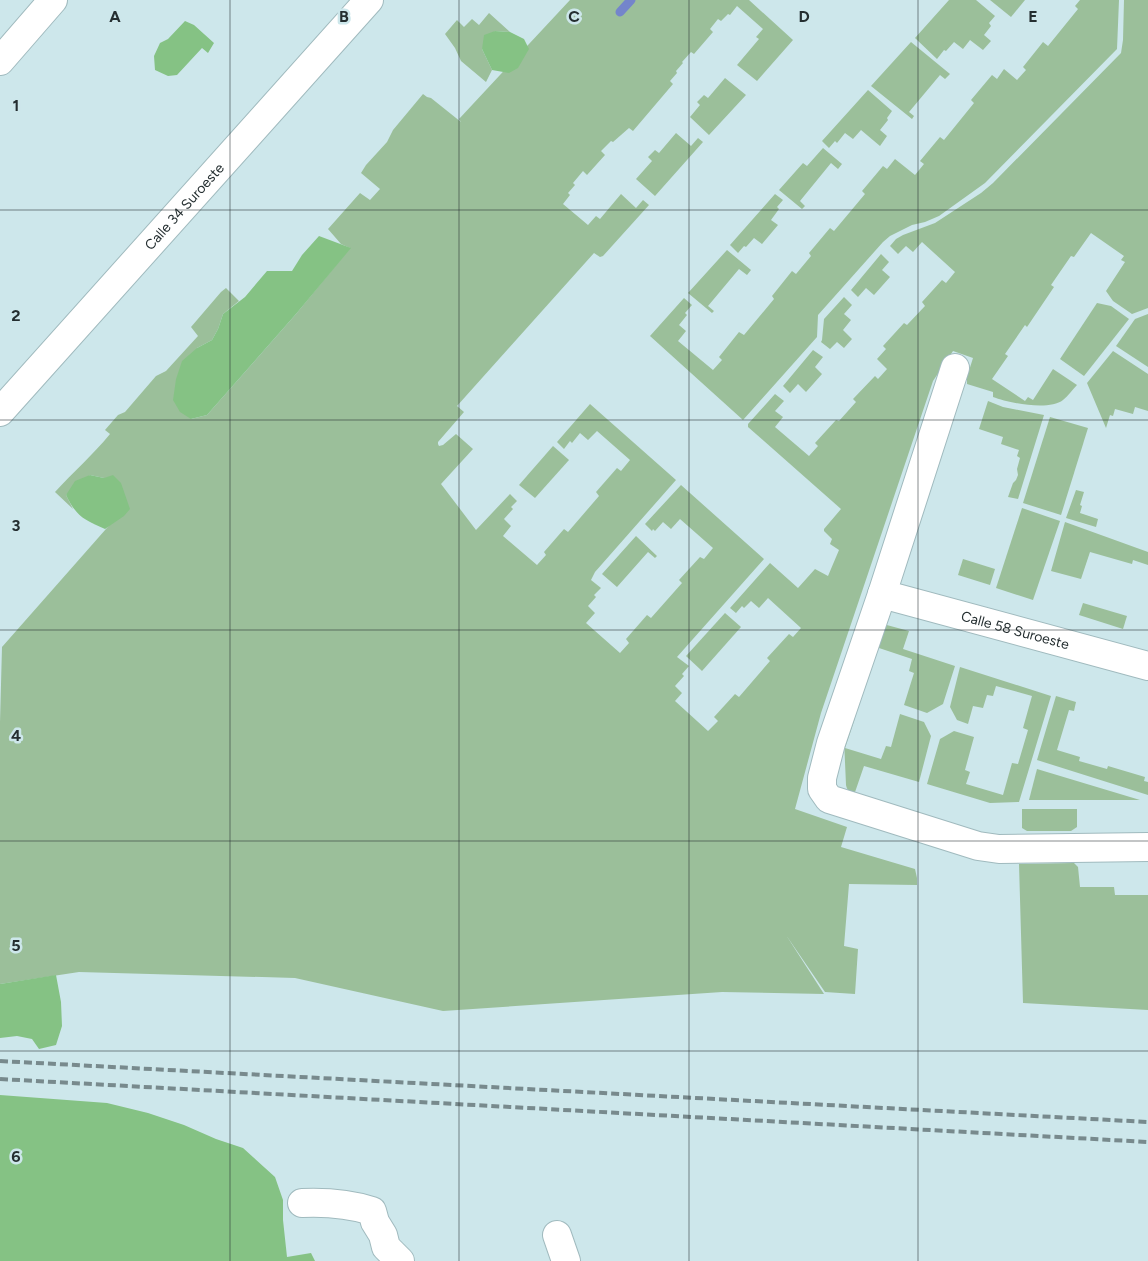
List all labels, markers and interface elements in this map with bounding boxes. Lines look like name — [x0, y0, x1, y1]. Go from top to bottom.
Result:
text: A — [109, 7, 121, 26]
text: B — [339, 7, 349, 26]
text: C — [568, 7, 580, 26]
text: D — [798, 7, 810, 26]
text: E — [1028, 7, 1038, 26]
text: 1 — [13, 96, 19, 115]
street label: Calle 34 Suroeste — [141, 159, 228, 253]
text: 2 — [11, 306, 21, 325]
text: 3 — [12, 516, 21, 535]
street label: Calle 58 Suroeste — [959, 607, 1071, 653]
text: 4 — [11, 726, 21, 745]
text: 5 — [11, 936, 21, 955]
text: 6 — [11, 1147, 21, 1166]

